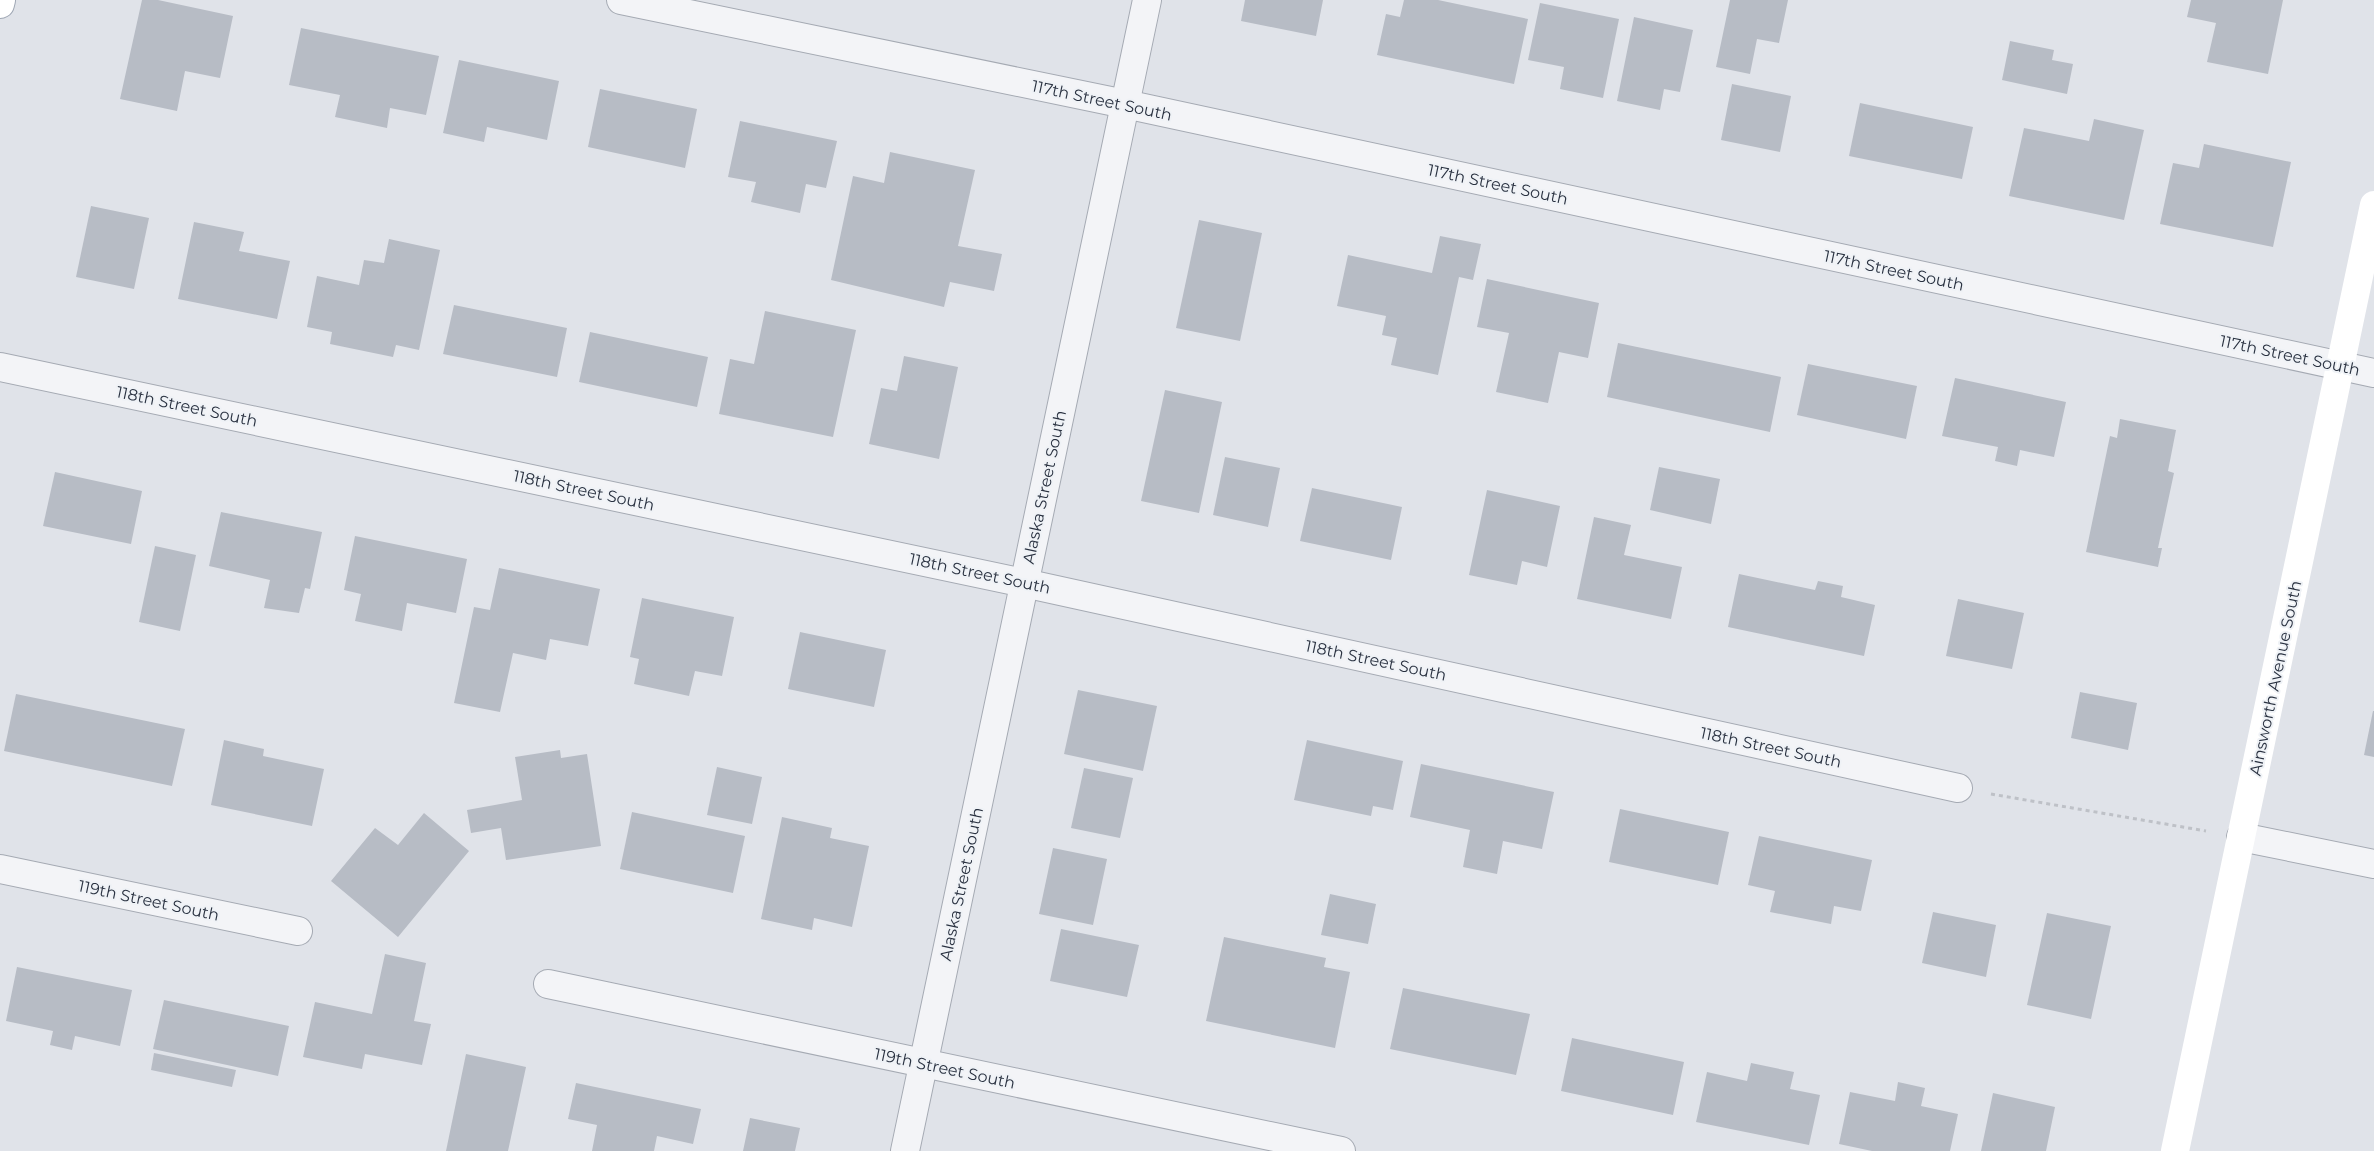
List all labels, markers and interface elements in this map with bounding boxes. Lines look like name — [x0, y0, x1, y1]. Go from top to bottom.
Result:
street label: 117th Street South — [1030, 76, 1174, 125]
street label: 117th Street South — [1426, 160, 1570, 209]
street label: 117th Street South — [1822, 246, 1966, 295]
street label: 117th Street South — [2218, 331, 2362, 380]
street label: 118th Street South — [115, 382, 259, 431]
street label: Alaska Street South — [1019, 409, 1070, 566]
street label: 118th Street South — [512, 466, 656, 515]
street label: 118th Street South — [908, 549, 1052, 598]
street label: Ainsworth Avenue South — [2246, 579, 2305, 777]
street label: 118th Street South — [1304, 636, 1448, 685]
street label: 118th Street South — [1699, 723, 1843, 772]
street label: Alaska Street South — [936, 806, 987, 963]
street label: 119th Street South — [77, 876, 221, 925]
street label: 119th Street South — [873, 1044, 1017, 1093]

